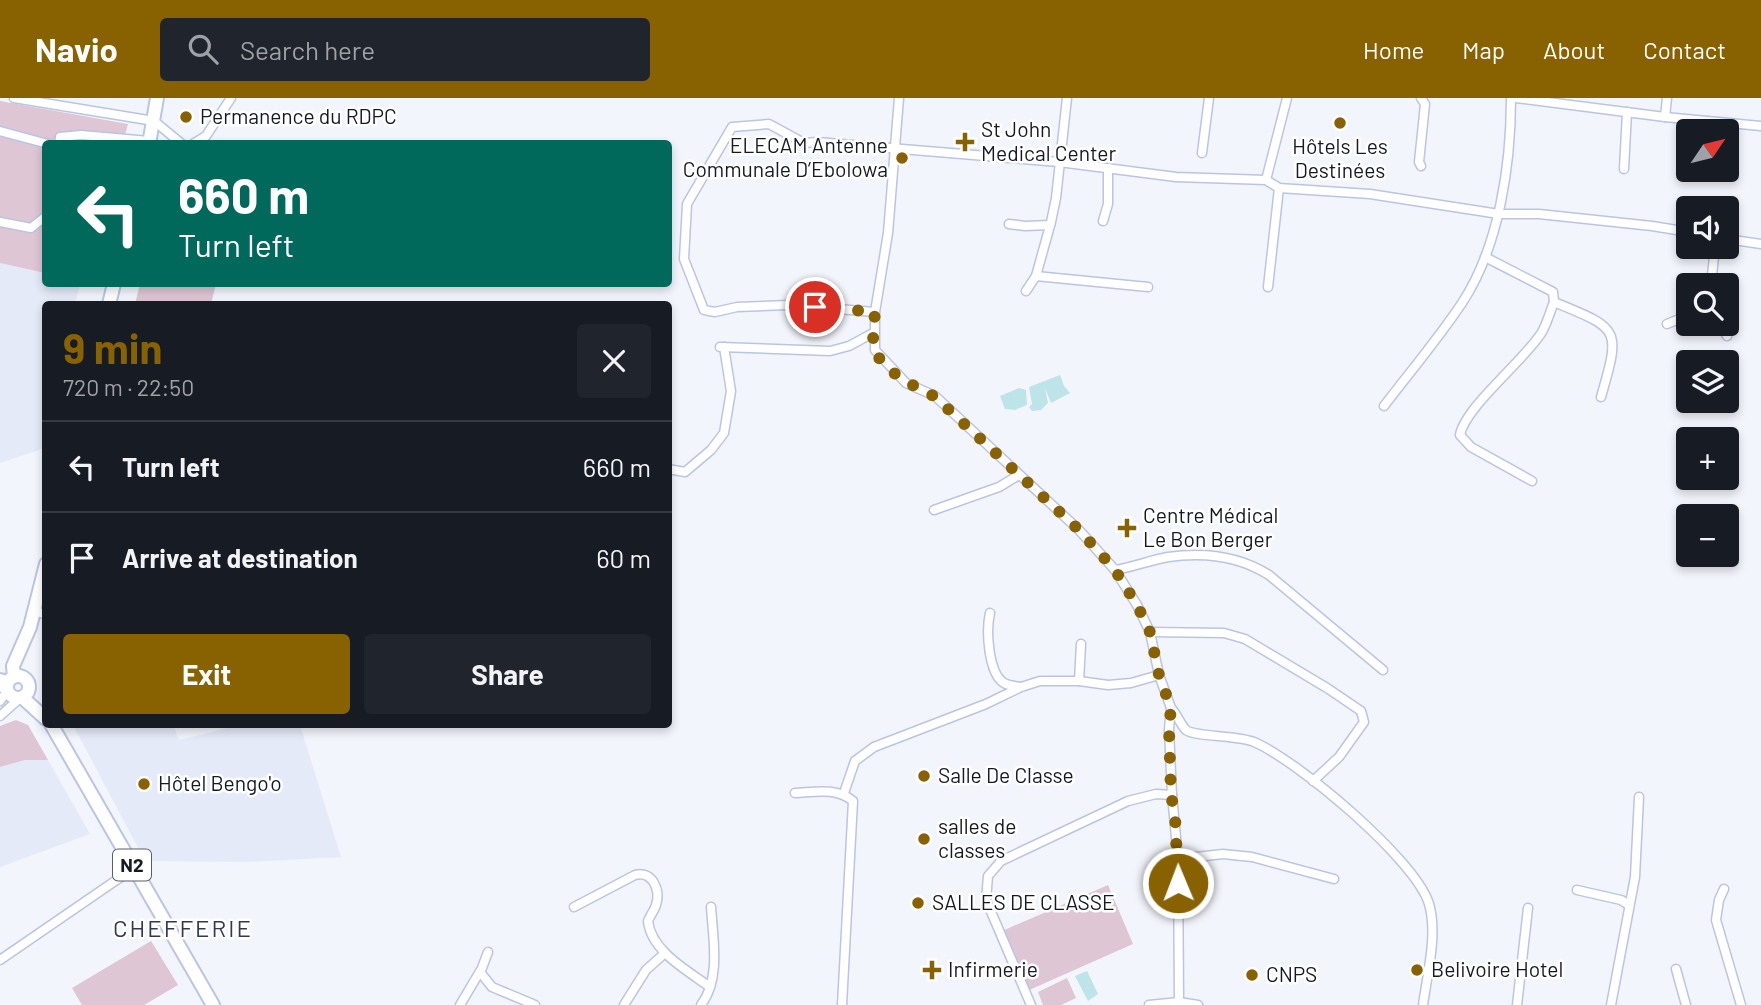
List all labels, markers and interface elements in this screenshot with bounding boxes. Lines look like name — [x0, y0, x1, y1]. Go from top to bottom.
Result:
search box — [160, 18, 650, 81]
text: Navio — [35, 29, 118, 69]
icon: search — [184, 30, 222, 68]
text: Search here — [240, 34, 375, 65]
text: Home — [1363, 35, 1424, 64]
text: Map — [1462, 35, 1505, 64]
text: About — [1543, 35, 1605, 64]
text: Contact — [1643, 35, 1726, 64]
place label: Permanence du RDPC — [200, 103, 397, 128]
marker: Permanence du RDPC — [178, 109, 194, 125]
marker: Hôtels Les Destinées — [1332, 115, 1348, 131]
place label: St John Medical Center — [981, 116, 1116, 165]
north arrow — [1676, 119, 1740, 182]
map controls — [1676, 119, 1739, 567]
place label: ELECAM Antenne Communale D’Ebolowa — [683, 132, 888, 181]
marker: St John Medical Center — [955, 132, 975, 152]
place label: Hôtels Les Destinées — [1292, 133, 1388, 182]
marker: ELECAM Antenne Communale D’Ebolowa — [894, 150, 910, 166]
text: 660 m — [178, 165, 309, 224]
icon: left — [63, 168, 154, 259]
button: sound — [1676, 196, 1739, 259]
text: Turn left — [178, 225, 295, 263]
button: search — [1676, 273, 1739, 336]
pin — [785, 277, 845, 337]
icon: arrive — [796, 288, 834, 326]
text: 9 min — [63, 322, 162, 372]
button: close — [577, 324, 651, 398]
button: layers — [1676, 350, 1739, 413]
text: 720 m · 22:50 — [63, 373, 194, 401]
button: + — [1676, 427, 1739, 490]
icon: left — [63, 448, 101, 486]
text: Turn left — [122, 451, 220, 482]
text: 660 m — [583, 451, 651, 482]
place label: Centre Médical Le Bon Berger — [1143, 502, 1278, 551]
button: − — [1676, 504, 1739, 567]
marker: Centre Médical Le Bon Berger — [1117, 518, 1137, 538]
icon: arrive — [63, 539, 101, 577]
text: Arrive at destination — [122, 542, 358, 573]
text: 60 m — [596, 542, 651, 573]
button: Exit — [63, 634, 350, 714]
button: Share — [364, 634, 651, 714]
place label: Salle De Classe — [938, 762, 1074, 787]
marker: Salle De Classe — [916, 768, 932, 784]
place label: Hôtel Bengo'o — [158, 770, 282, 795]
marker: Hôtel Bengo'o — [136, 776, 152, 792]
place label: salles de classes — [938, 813, 1016, 862]
marker: salles de classes — [916, 831, 932, 847]
position arrow — [1141, 846, 1215, 920]
road number: N2 — [113, 850, 151, 880]
place label: SALLES DE CLASSE — [932, 889, 1115, 914]
marker: SALLES DE CLASSE — [910, 895, 926, 911]
district label: CHEFFERIE — [113, 913, 253, 942]
place label: Infirmerie — [948, 956, 1038, 981]
place label: Belivoire Hotel — [1431, 956, 1563, 981]
marker: Infirmerie — [922, 960, 942, 980]
place label: CNPS — [1266, 961, 1317, 986]
marker: Belivoire Hotel — [1409, 962, 1425, 978]
marker: CNPS — [1244, 967, 1260, 983]

